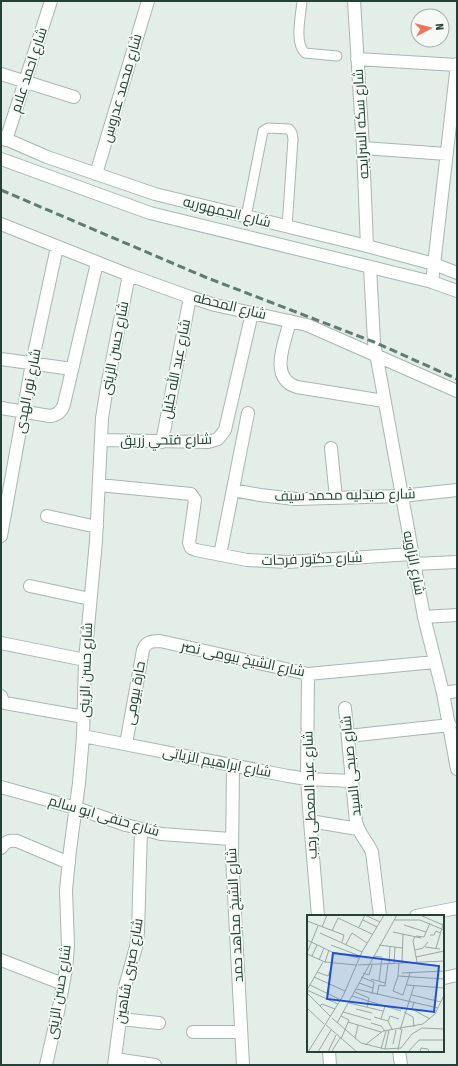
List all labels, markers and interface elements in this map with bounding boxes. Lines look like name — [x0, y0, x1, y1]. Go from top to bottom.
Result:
north arrow — [410, 8, 450, 48]
text: N — [433, 23, 446, 31]
street label: شارع احمد علام — [7, 25, 52, 115]
street label: شارع محمد عدروس — [98, 32, 146, 144]
street label: شارع سكه السرايجه — [350, 69, 372, 179]
street label: شارع الجمهوريه — [181, 193, 273, 231]
street label: شارع المحطه — [192, 289, 268, 323]
street label: شارع حسن الزينى — [98, 300, 132, 396]
street label: شارع عبد الله خليل — [157, 317, 194, 420]
street label: شارع نور الهدى — [11, 347, 45, 435]
street label: شارع فتحي زريق — [120, 431, 212, 452]
street label: شارع صيدليه محمد سيف — [274, 485, 416, 505]
street label: شارع الزاويه — [399, 529, 429, 597]
street label: شارع دكتور فرحات — [261, 549, 363, 569]
street label: شارع حسن الزينى — [76, 622, 96, 718]
street label: شارع الشيخ بيومى نصر — [179, 637, 307, 680]
street label: حارة بيومى — [121, 660, 149, 726]
street label: شارع صبحى السيد — [337, 715, 365, 817]
street label: شارع عبد المعطى رجب — [299, 730, 321, 860]
street label: شارع ابراهيم الزياتى — [161, 743, 273, 782]
street label: شارع حنفى ابو سالم — [46, 792, 161, 841]
street label: شارع الشيخ مجاهد حمد — [223, 847, 247, 983]
inset map — [307, 915, 444, 1052]
street label: شارع صبرى شاهين — [111, 917, 147, 1025]
street label: شارع حسن الزينى — [43, 944, 75, 1040]

